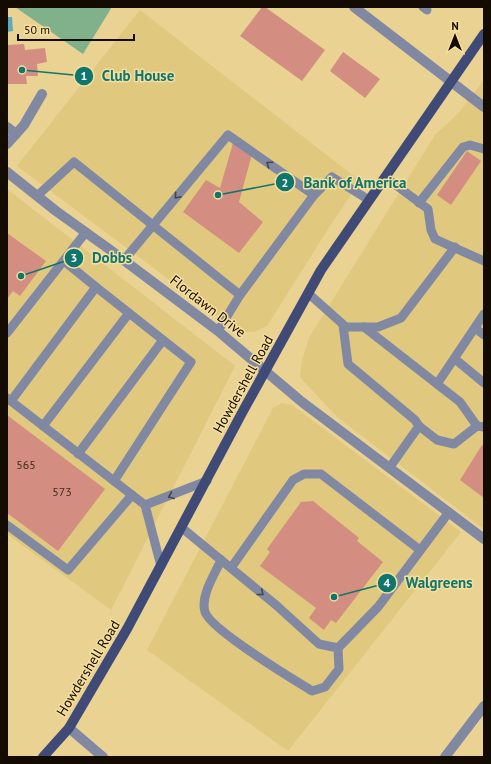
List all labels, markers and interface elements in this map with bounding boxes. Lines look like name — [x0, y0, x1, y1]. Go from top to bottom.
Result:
scale bar — [18, 16, 134, 42]
north arrow — [435, 16, 475, 56]
text: N — [451, 19, 459, 33]
text: 50 m — [24, 22, 50, 37]
callout: Club House — [74, 62, 182, 89]
text: Club House — [102, 66, 175, 85]
text: 1 — [81, 68, 87, 83]
one-way arrow — [266, 161, 273, 169]
callout: Bank of America — [275, 169, 415, 196]
text: Bank of America — [303, 173, 407, 192]
text: 2 — [282, 175, 288, 190]
one-way arrow — [175, 192, 182, 199]
callout: Dobbs — [64, 244, 140, 271]
text: Dobbs — [92, 248, 132, 267]
text: 3 — [71, 250, 77, 265]
street label: Flordawn Drive — [167, 271, 249, 341]
street label: Howdershell Road — [209, 332, 277, 436]
house number: 565 — [16, 457, 36, 472]
house number: 573 — [52, 484, 72, 499]
one-way arrow — [167, 491, 174, 499]
callout: Walgreens — [377, 569, 480, 596]
text: Walgreens — [405, 573, 473, 592]
text: 4 — [384, 575, 391, 590]
one-way arrow — [256, 588, 263, 595]
street label: Howdershell Road — [52, 617, 124, 719]

